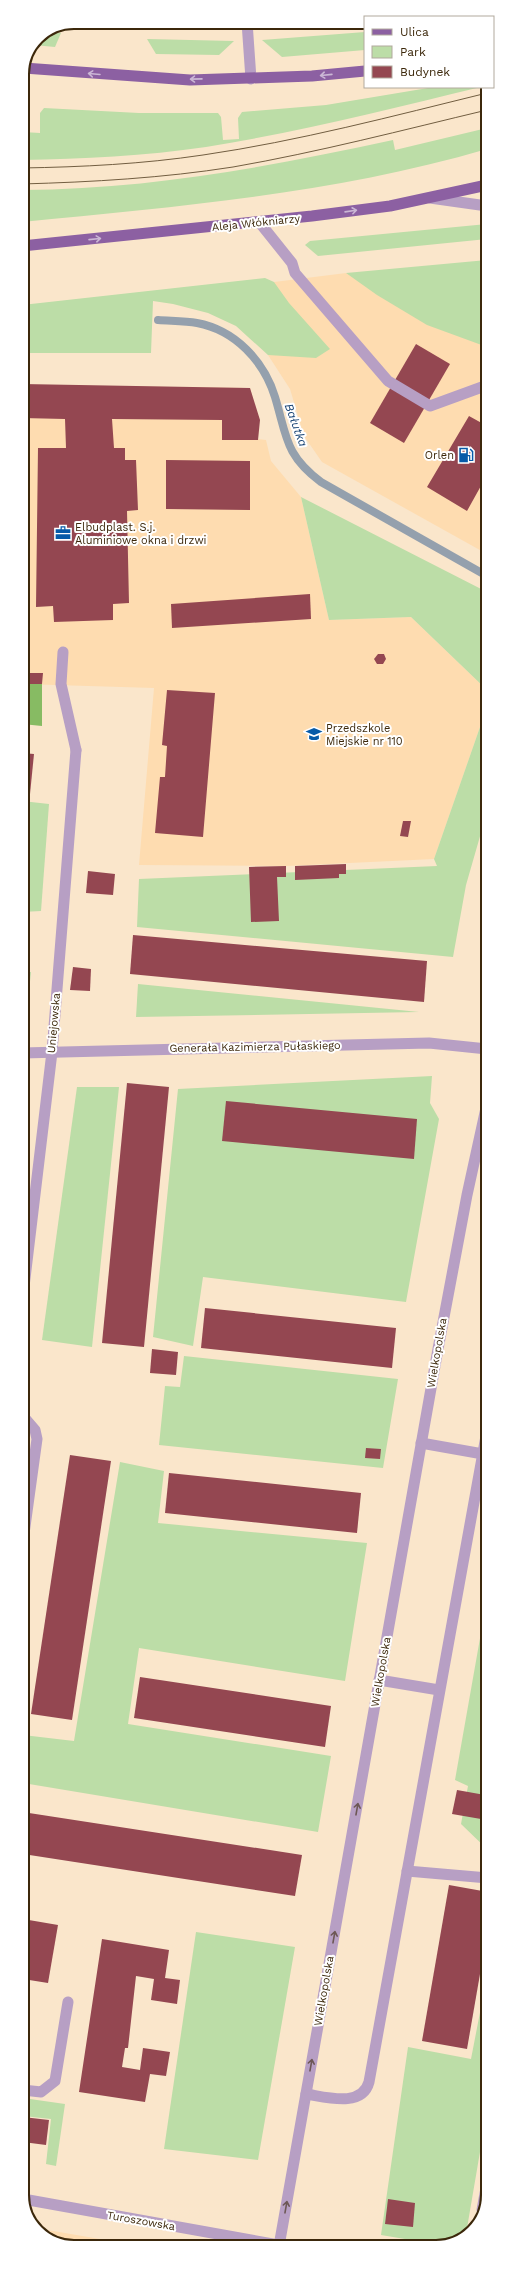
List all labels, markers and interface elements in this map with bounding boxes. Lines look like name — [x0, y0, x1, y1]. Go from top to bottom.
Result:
legend — [364, 16, 494, 88]
text: Ulica — [400, 25, 429, 39]
text: Park — [400, 45, 426, 59]
text: Budynek — [400, 65, 450, 79]
one-way arrow — [88, 70, 101, 78]
one-way arrow — [320, 71, 333, 78]
one-way arrow — [190, 76, 203, 83]
one-way arrow — [344, 207, 357, 215]
street label: Aleja Włókniarzy — [211, 212, 301, 234]
one-way arrow — [88, 236, 101, 243]
water label: Bałutka — [282, 401, 310, 449]
fuel station icon: Orlen — [457, 446, 475, 464]
place label: Orlen — [425, 449, 454, 462]
place label: Elbudplast. S.j. Aluminiowe okna i drzwi — [75, 521, 207, 547]
office icon: Elbudplast. S.j. Aluminiowe okna i drzwi — [54, 524, 72, 542]
place label: Przedszkole Miejskie nr 110 — [326, 722, 403, 748]
school or university icon: Przedszkole Miejskie nr 110 — [305, 725, 323, 743]
street label: Uniejowska — [45, 992, 63, 1054]
street label: Generała Kazimierza Pułaskiego — [169, 1039, 341, 1055]
street label: Wielkopolska — [424, 1317, 450, 1389]
street label: Wielkopolska — [368, 1636, 394, 1708]
one-way arrow — [353, 1803, 361, 1816]
one-way arrow — [330, 1931, 338, 1944]
street label: Wielkopolska — [311, 1955, 337, 2027]
one-way arrow — [307, 2059, 315, 2072]
one-way arrow — [282, 2201, 290, 2214]
street label: Turoszowska — [106, 2209, 176, 2233]

